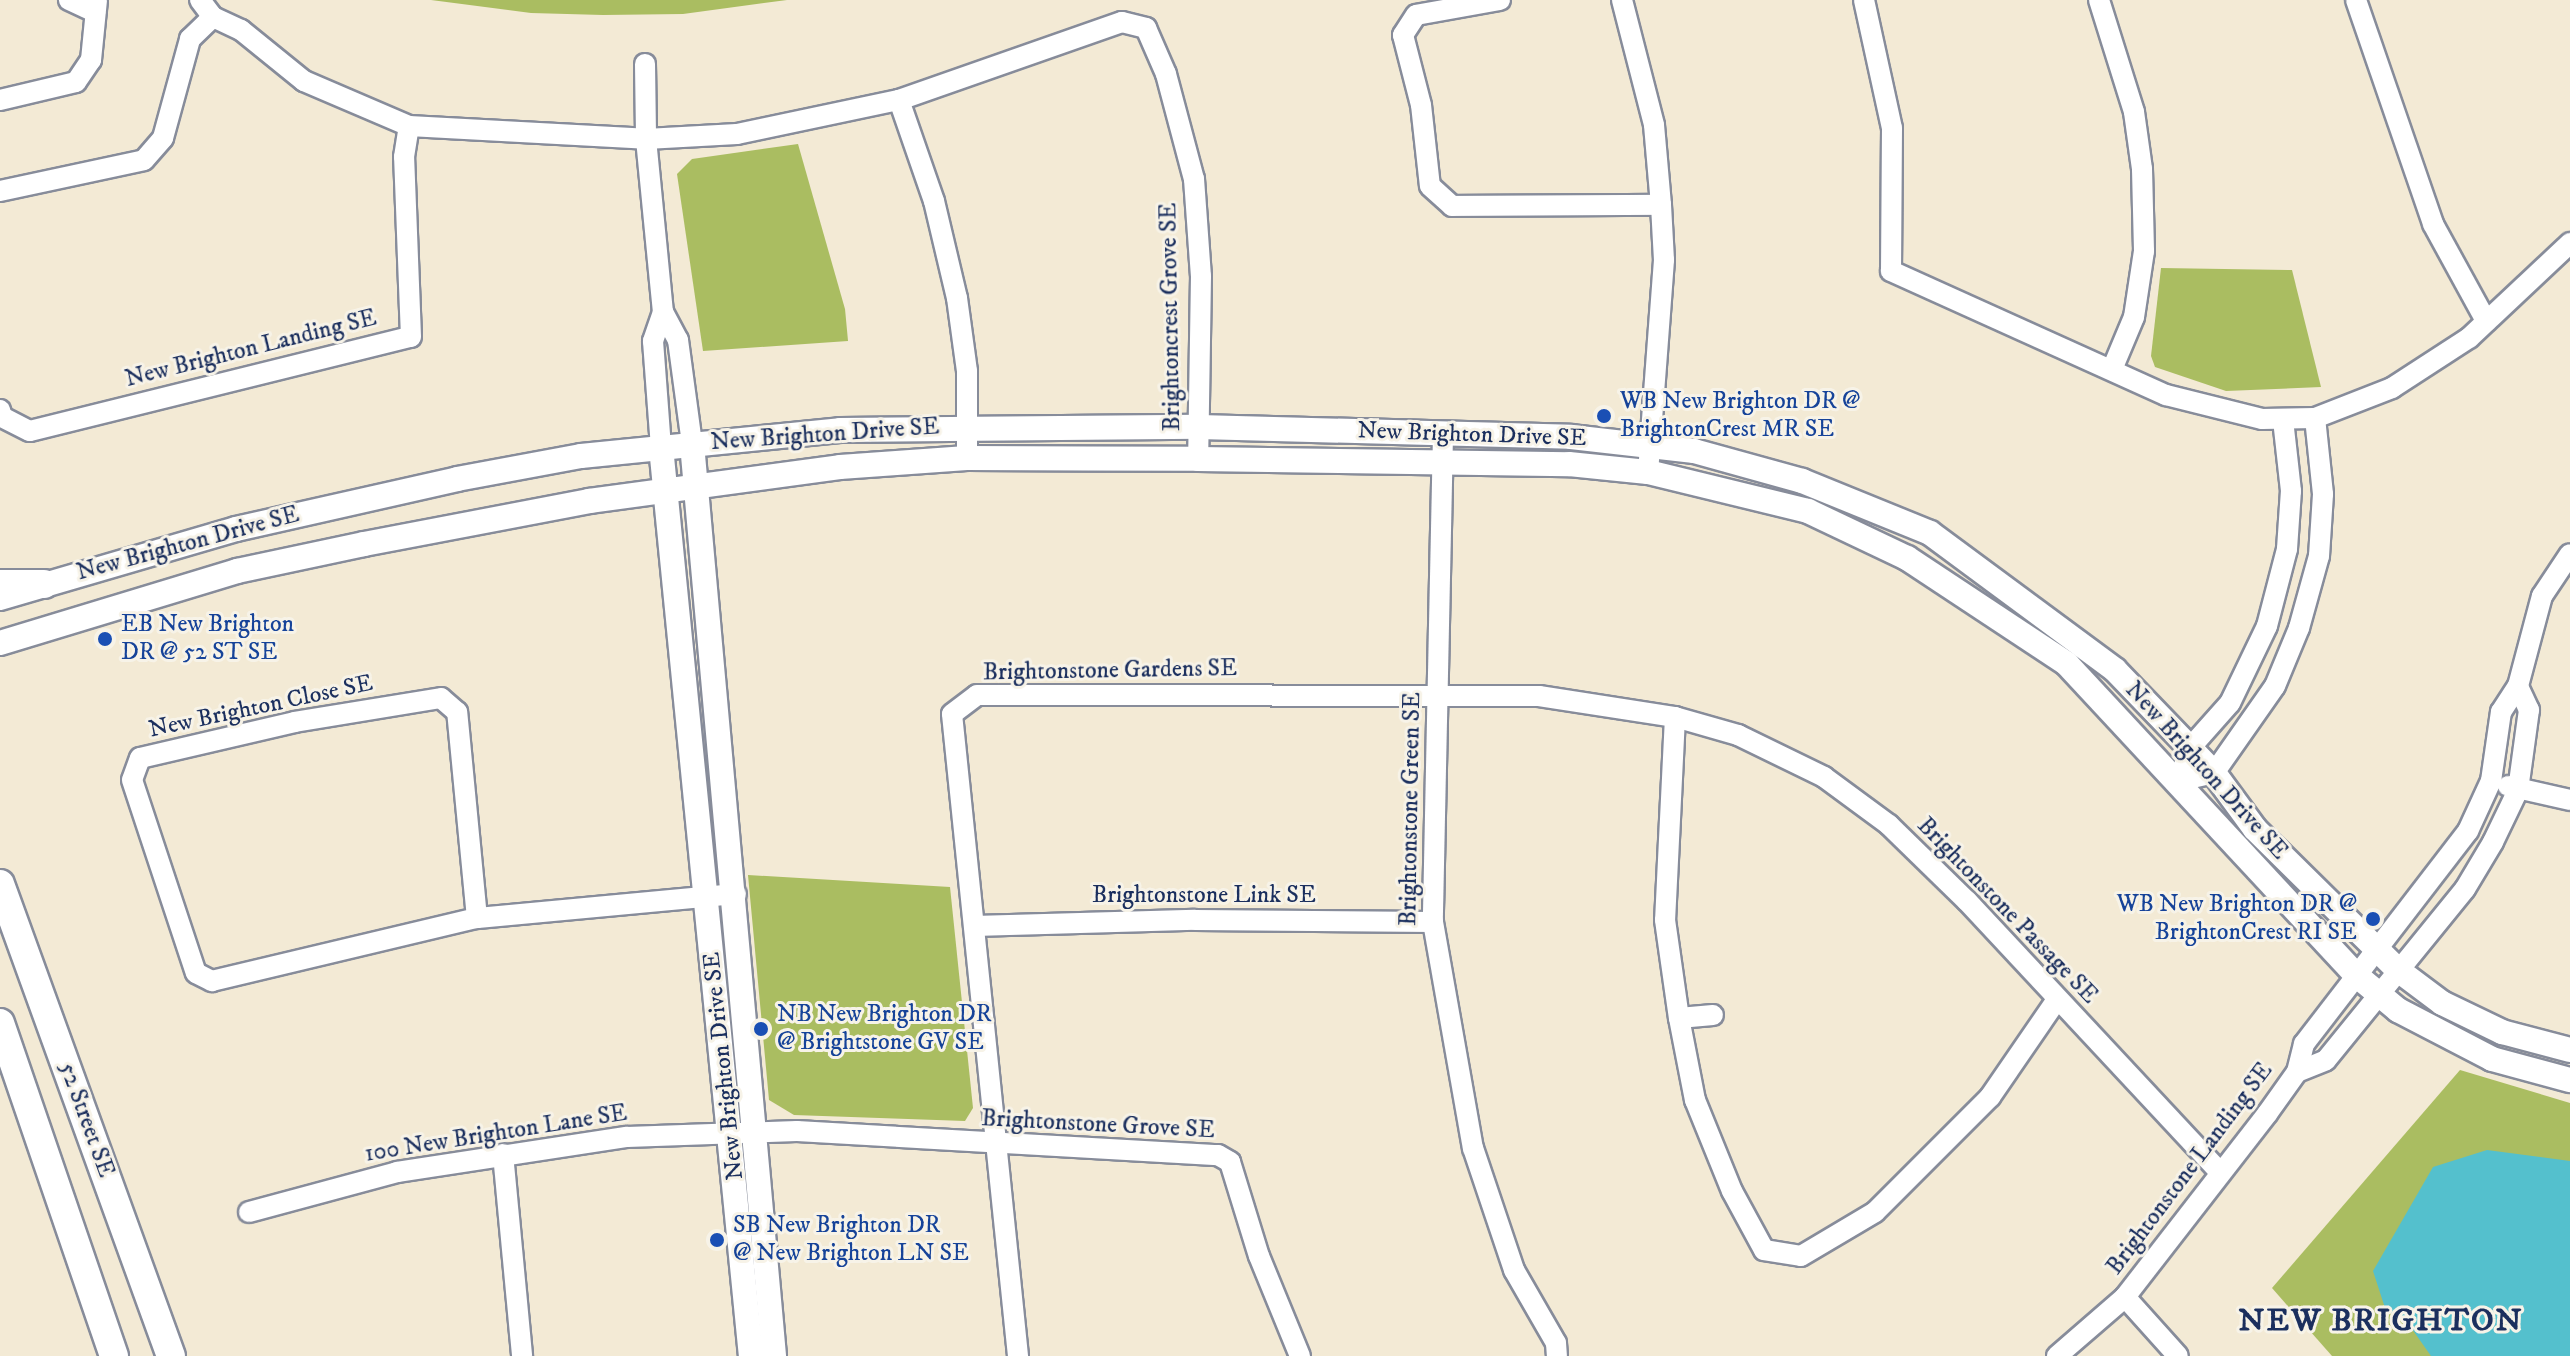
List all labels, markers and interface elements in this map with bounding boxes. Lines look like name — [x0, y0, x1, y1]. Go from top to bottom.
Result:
street label: Brightoncrest Grove SE — [1155, 202, 1187, 432]
street label: New Brighton Landing SE — [122, 304, 380, 394]
place label: WB New Brighton DR @ BrightonCrest MR SE — [1620, 388, 1860, 444]
marker: WB New Brighton DR @ BrightonCrest MR SE — [1595, 407, 1613, 425]
street label: New Brighton Drive SE — [710, 413, 940, 457]
street label: New Brighton Drive SE — [1357, 417, 1587, 453]
street label: New Brighton Drive SE — [74, 500, 302, 588]
place label: EB New Brighton DR @ 52 ST SE — [121, 611, 294, 667]
marker: EB New Brighton DR @ 52 ST SE — [96, 630, 114, 648]
street label: Brightonstone Gardens SE — [983, 654, 1237, 688]
street label: New Brighton Close SE — [146, 669, 376, 745]
street label: New Brighton Drive SE — [2119, 676, 2293, 866]
street label: Brightonstone Green SE — [1395, 692, 1427, 926]
street label: Brightonstone Passage SE — [1911, 812, 2103, 1010]
street label: Brightonstone Link SE — [1092, 882, 1316, 910]
place label: WB New Brighton DR @ BrightonCrest RI SE — [2117, 891, 2357, 947]
marker: WB New Brighton DR @ BrightonCrest RI SE — [2364, 910, 2382, 928]
street label: New Brighton Drive SE — [698, 951, 750, 1181]
place label: NB New Brighton DR @ Brightstone GV SE — [777, 1001, 992, 1057]
marker: NB New Brighton DR @ Brightstone GV SE — [752, 1020, 770, 1038]
street label: Brightonstone Landing SE — [2101, 1057, 2279, 1281]
street label: 52 Street SE — [52, 1059, 120, 1181]
street label: 100 New Brighton Lane SE — [363, 1099, 629, 1169]
street label: Brightonstone Grove SE — [981, 1105, 1215, 1145]
place label: SB New Brighton DR @ New Brighton LN SE — [733, 1212, 969, 1268]
marker: SB New Brighton DR @ New Brighton LN SE — [708, 1231, 726, 1249]
district label: NEW BRIGHTON — [2238, 1302, 2524, 1340]

